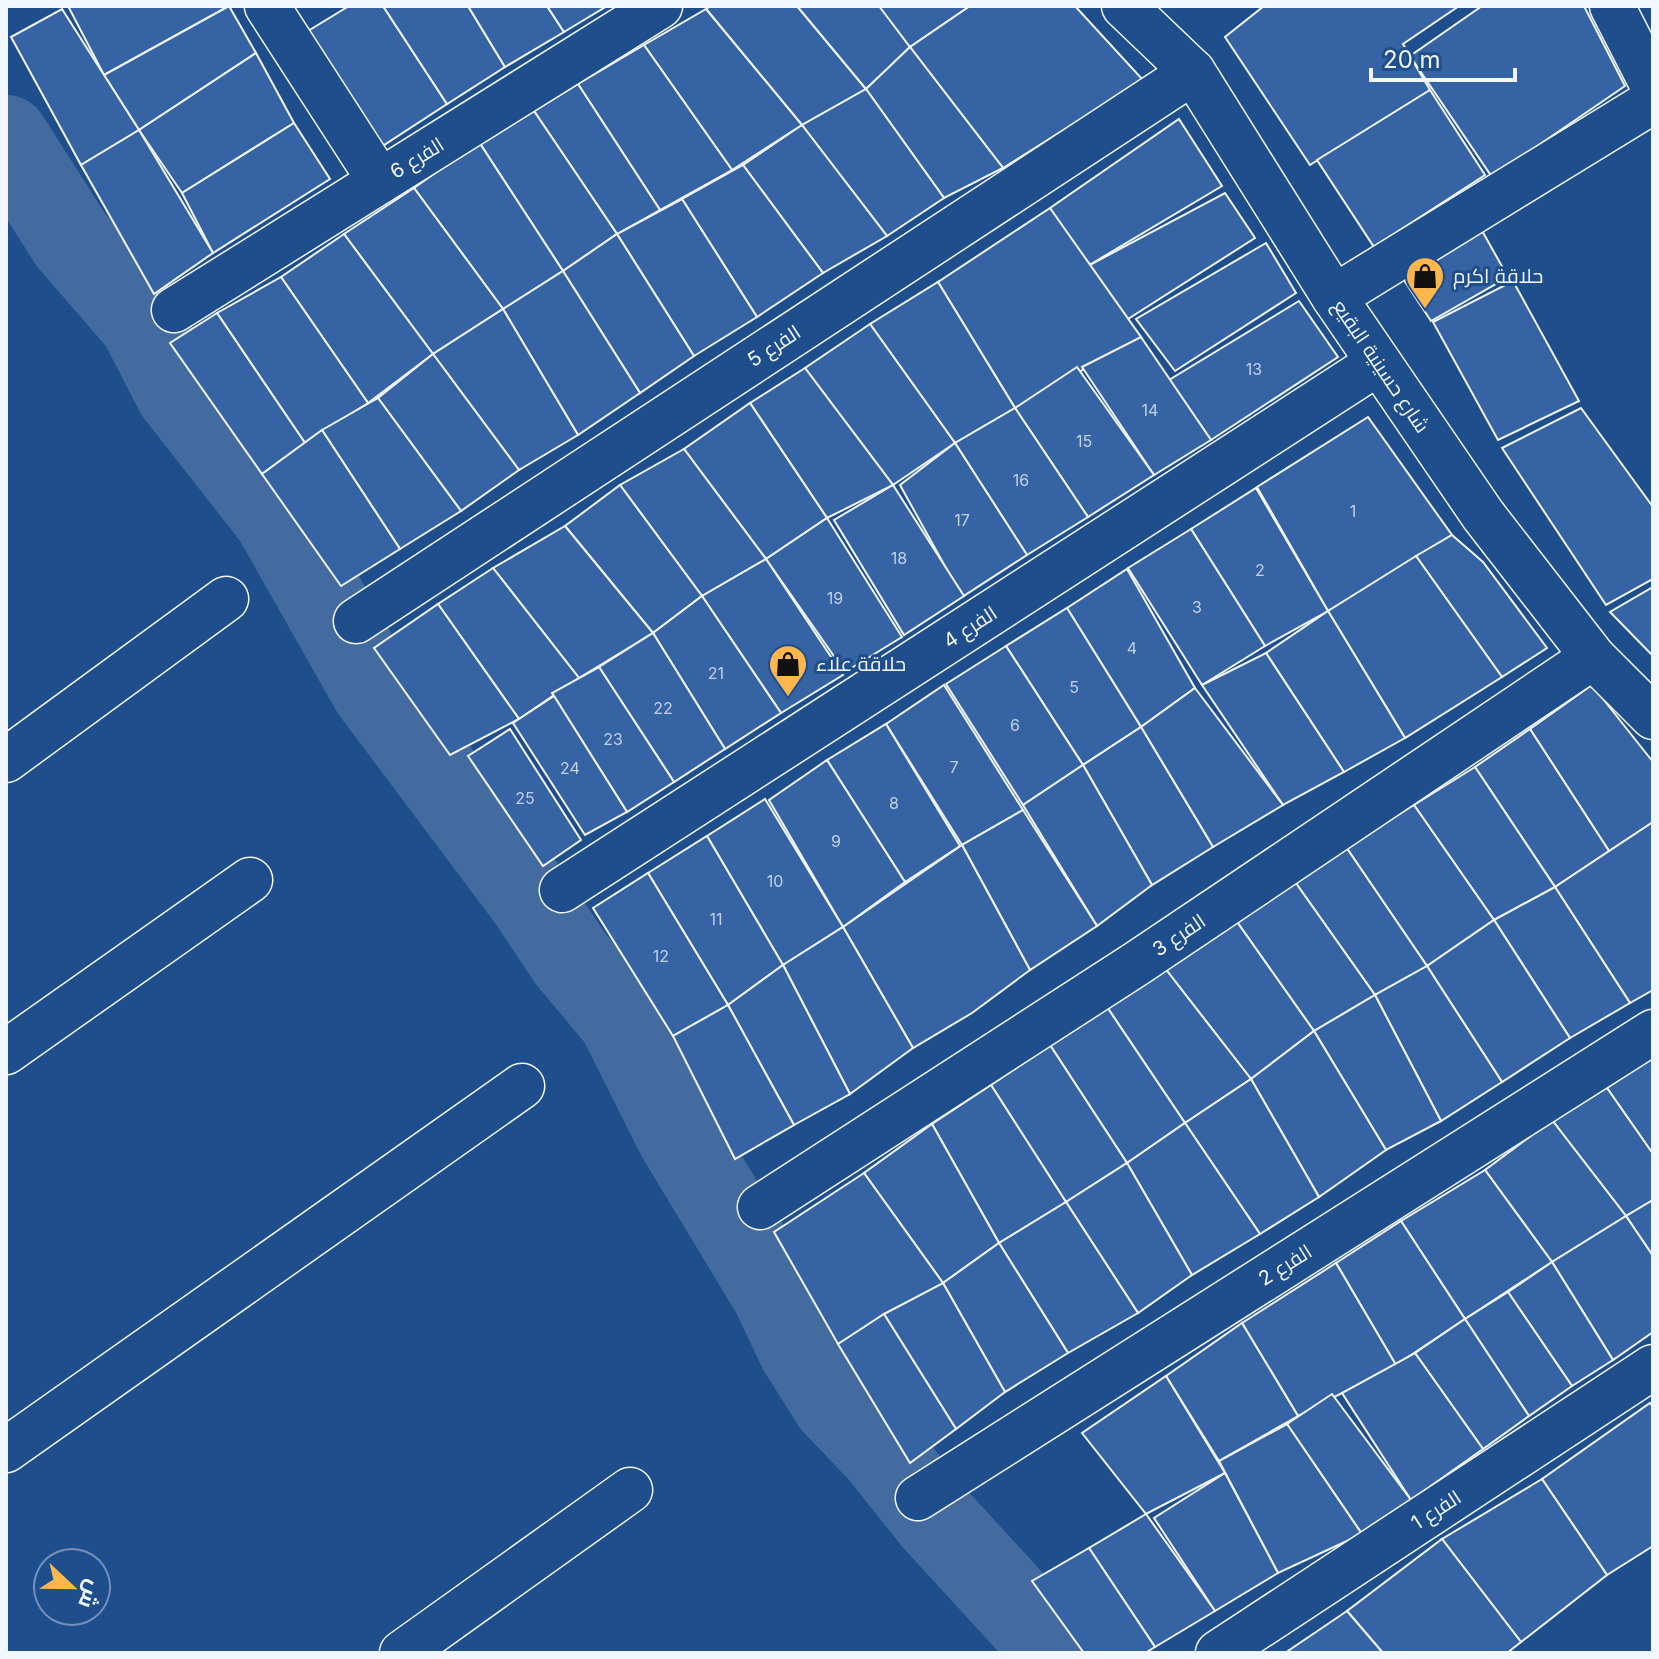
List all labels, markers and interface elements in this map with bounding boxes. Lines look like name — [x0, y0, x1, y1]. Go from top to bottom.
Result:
scale bar — [1371, 32, 1515, 82]
text: 20 m — [1383, 45, 1441, 74]
street label: الفرع 6 — [386, 132, 449, 185]
shop icon: حلاقة اكرم — [1404, 255, 1446, 310]
place label: حلاقة اكرم — [1453, 264, 1543, 290]
street label: شارع حسينية البقيع — [1326, 295, 1434, 438]
street label: الفرع 5 — [743, 320, 806, 374]
house number: 13 — [1246, 359, 1262, 379]
house number: 14 — [1142, 400, 1158, 420]
house number: 15 — [1076, 431, 1092, 451]
house number: 16 — [1013, 470, 1029, 490]
house number: 1 — [1350, 501, 1356, 521]
house number: 17 — [954, 510, 970, 530]
house number: 18 — [891, 548, 907, 568]
house number: 2 — [1255, 560, 1265, 580]
house number: 19 — [827, 588, 843, 608]
house number: 3 — [1192, 597, 1202, 617]
street label: الفرع 4 — [939, 601, 1002, 655]
house number: 4 — [1127, 638, 1137, 658]
shop icon: حلاقة علاء — [767, 643, 809, 698]
place label: حلاقة علاء — [816, 652, 906, 676]
house number: 21 — [708, 663, 724, 683]
house number: 5 — [1069, 677, 1079, 697]
house number: 22 — [653, 698, 673, 718]
house number: 6 — [1010, 715, 1020, 735]
house number: 23 — [603, 729, 623, 749]
house number: 7 — [949, 757, 959, 777]
house number: 24 — [560, 758, 580, 778]
house number: 25 — [515, 788, 535, 808]
house number: 8 — [889, 793, 899, 813]
house number: 9 — [831, 831, 841, 851]
house number: 10 — [767, 871, 783, 891]
house number: 11 — [709, 909, 723, 929]
street label: الفرع 3 — [1148, 909, 1211, 963]
house number: 12 — [653, 946, 669, 966]
street label: الفرع 2 — [1254, 1239, 1317, 1292]
street label: الفرع 1 — [1407, 1485, 1466, 1537]
north arrow — [32, 1547, 112, 1627]
text: ش — [72, 1576, 108, 1612]

